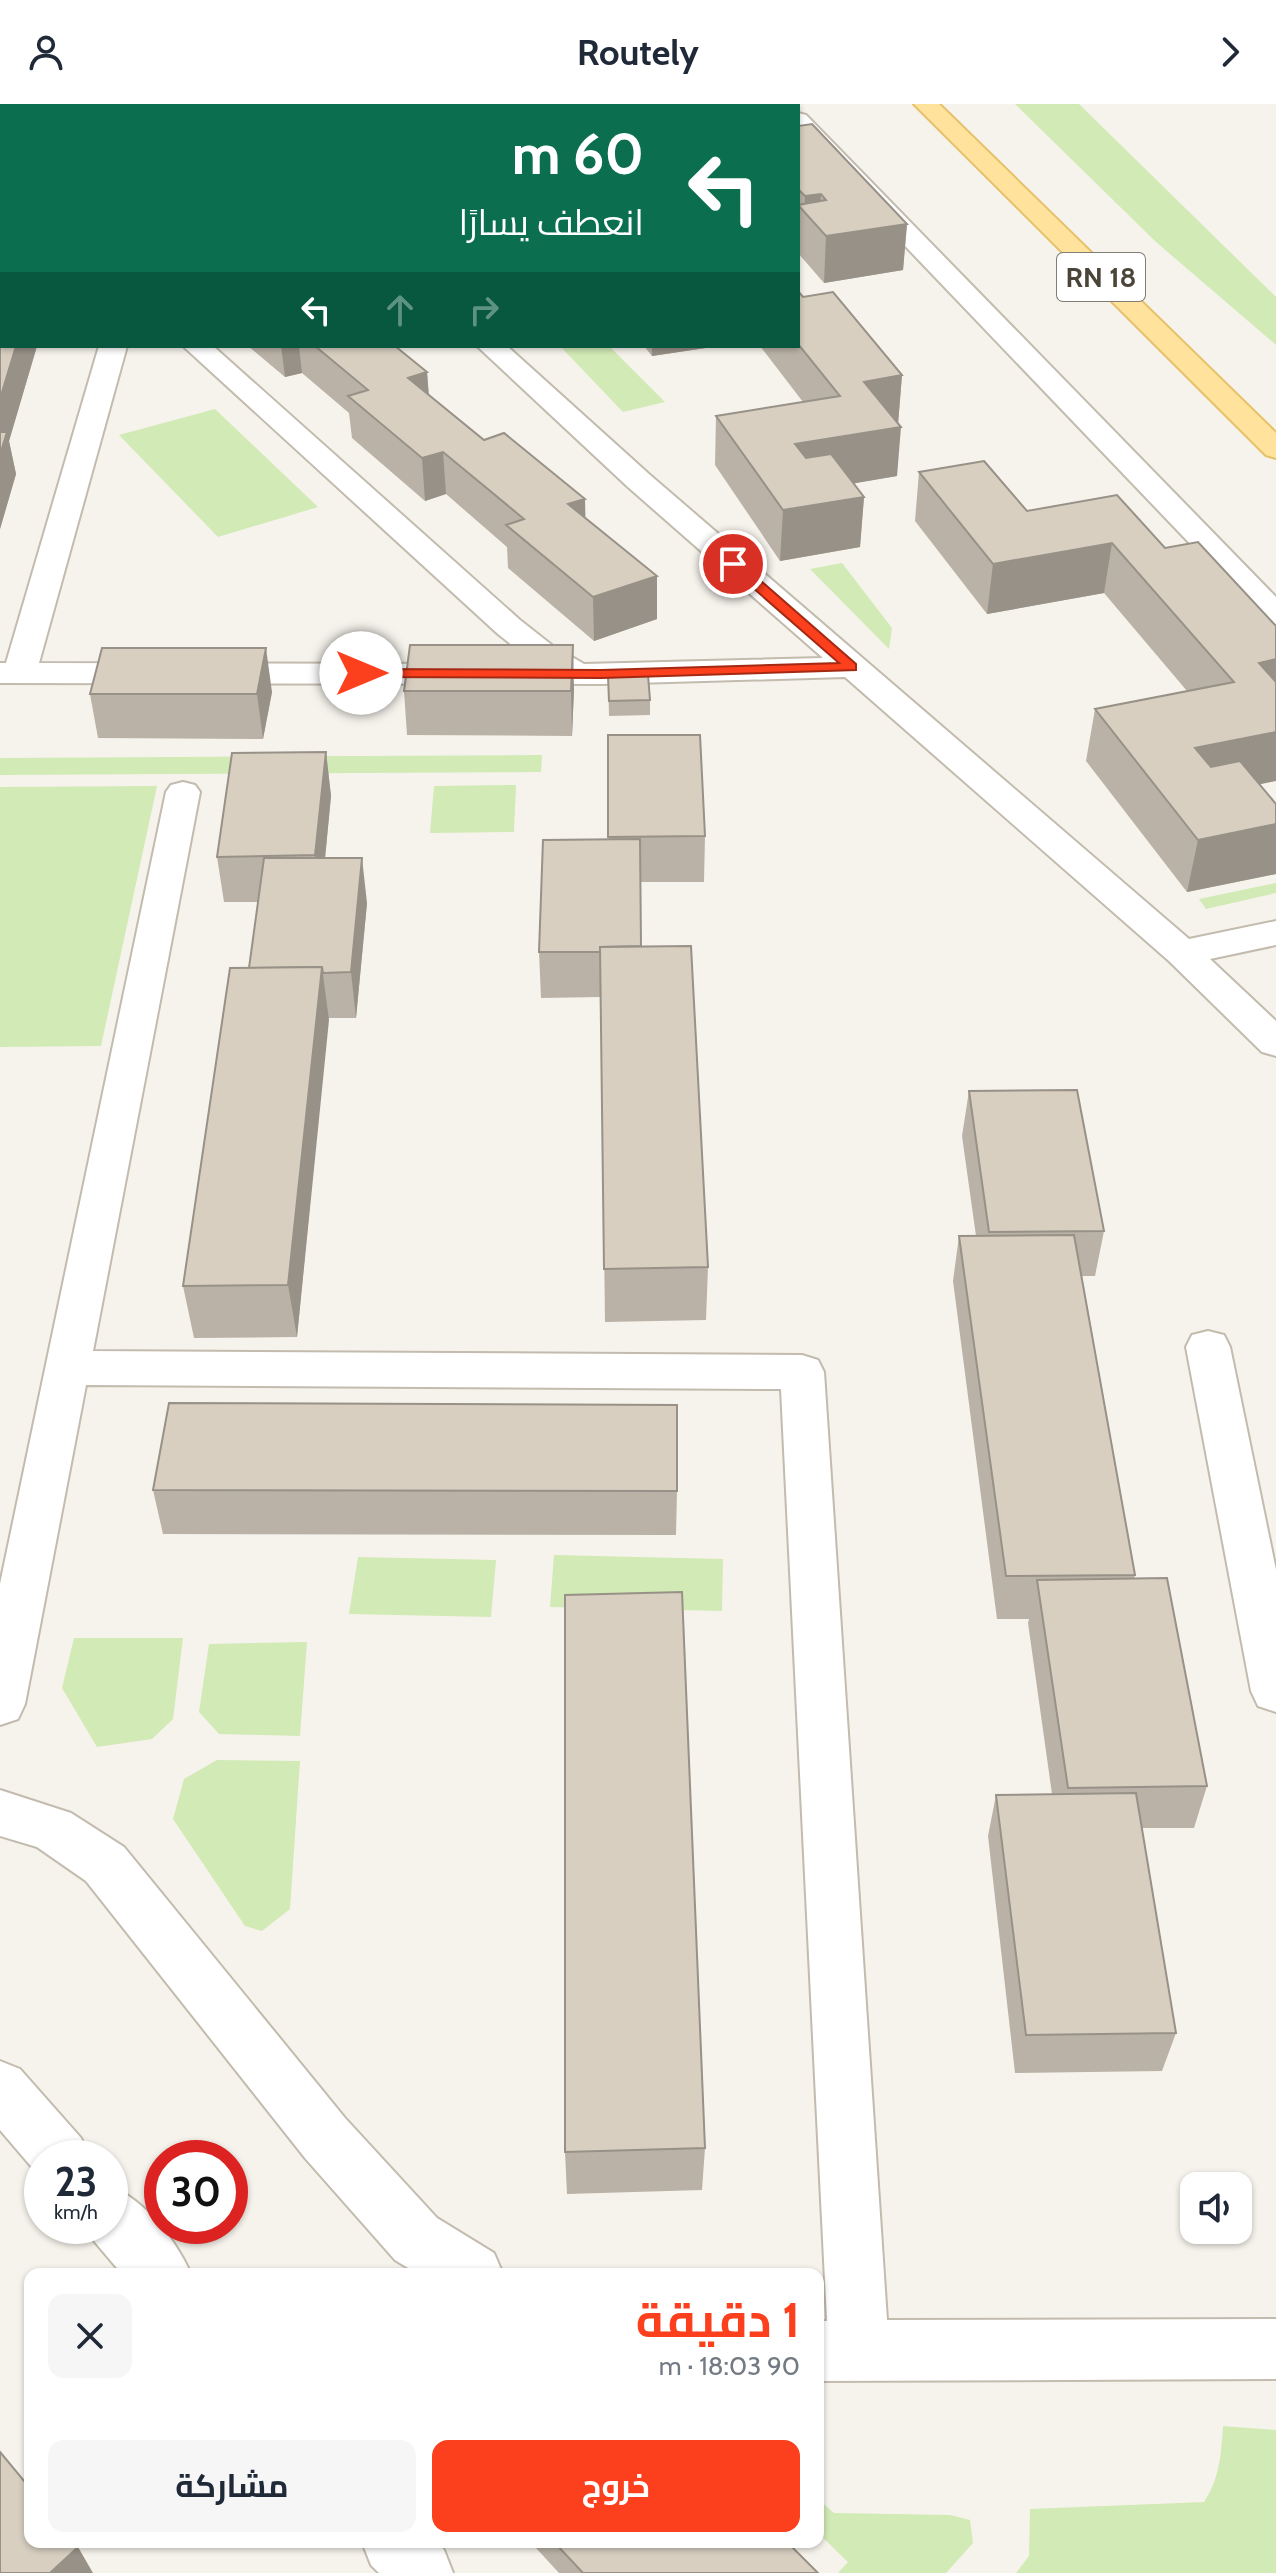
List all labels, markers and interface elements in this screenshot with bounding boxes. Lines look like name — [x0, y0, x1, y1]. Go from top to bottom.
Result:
icon: person — [24, 30, 68, 74]
text: Routely — [577, 30, 699, 74]
icon: forward — [1208, 30, 1252, 74]
text: 60 m — [512, 120, 644, 188]
icon: left — [672, 136, 776, 240]
text: انعطف يسارًا — [458, 200, 644, 244]
road number: RN 18 — [1057, 253, 1145, 301]
icon: left — [294, 288, 338, 332]
icon: ahead — [378, 288, 422, 332]
icon: right — [462, 288, 506, 332]
pin — [699, 530, 767, 598]
icon: arrive — [711, 542, 755, 586]
position arrow — [319, 631, 403, 715]
speed limit sign: 30 — [144, 2140, 248, 2244]
text: 23 — [55, 2157, 97, 2206]
map controls — [1180, 2172, 1252, 2244]
button: sound — [1180, 2172, 1252, 2244]
text: km/h — [54, 2200, 98, 2224]
text: 1 دقيقة — [636, 2291, 800, 2349]
button: close — [48, 2294, 132, 2378]
text: 90 m · 18:03 — [659, 2350, 800, 2382]
button: مشاركة — [48, 2440, 416, 2532]
button: خروج — [432, 2440, 800, 2532]

